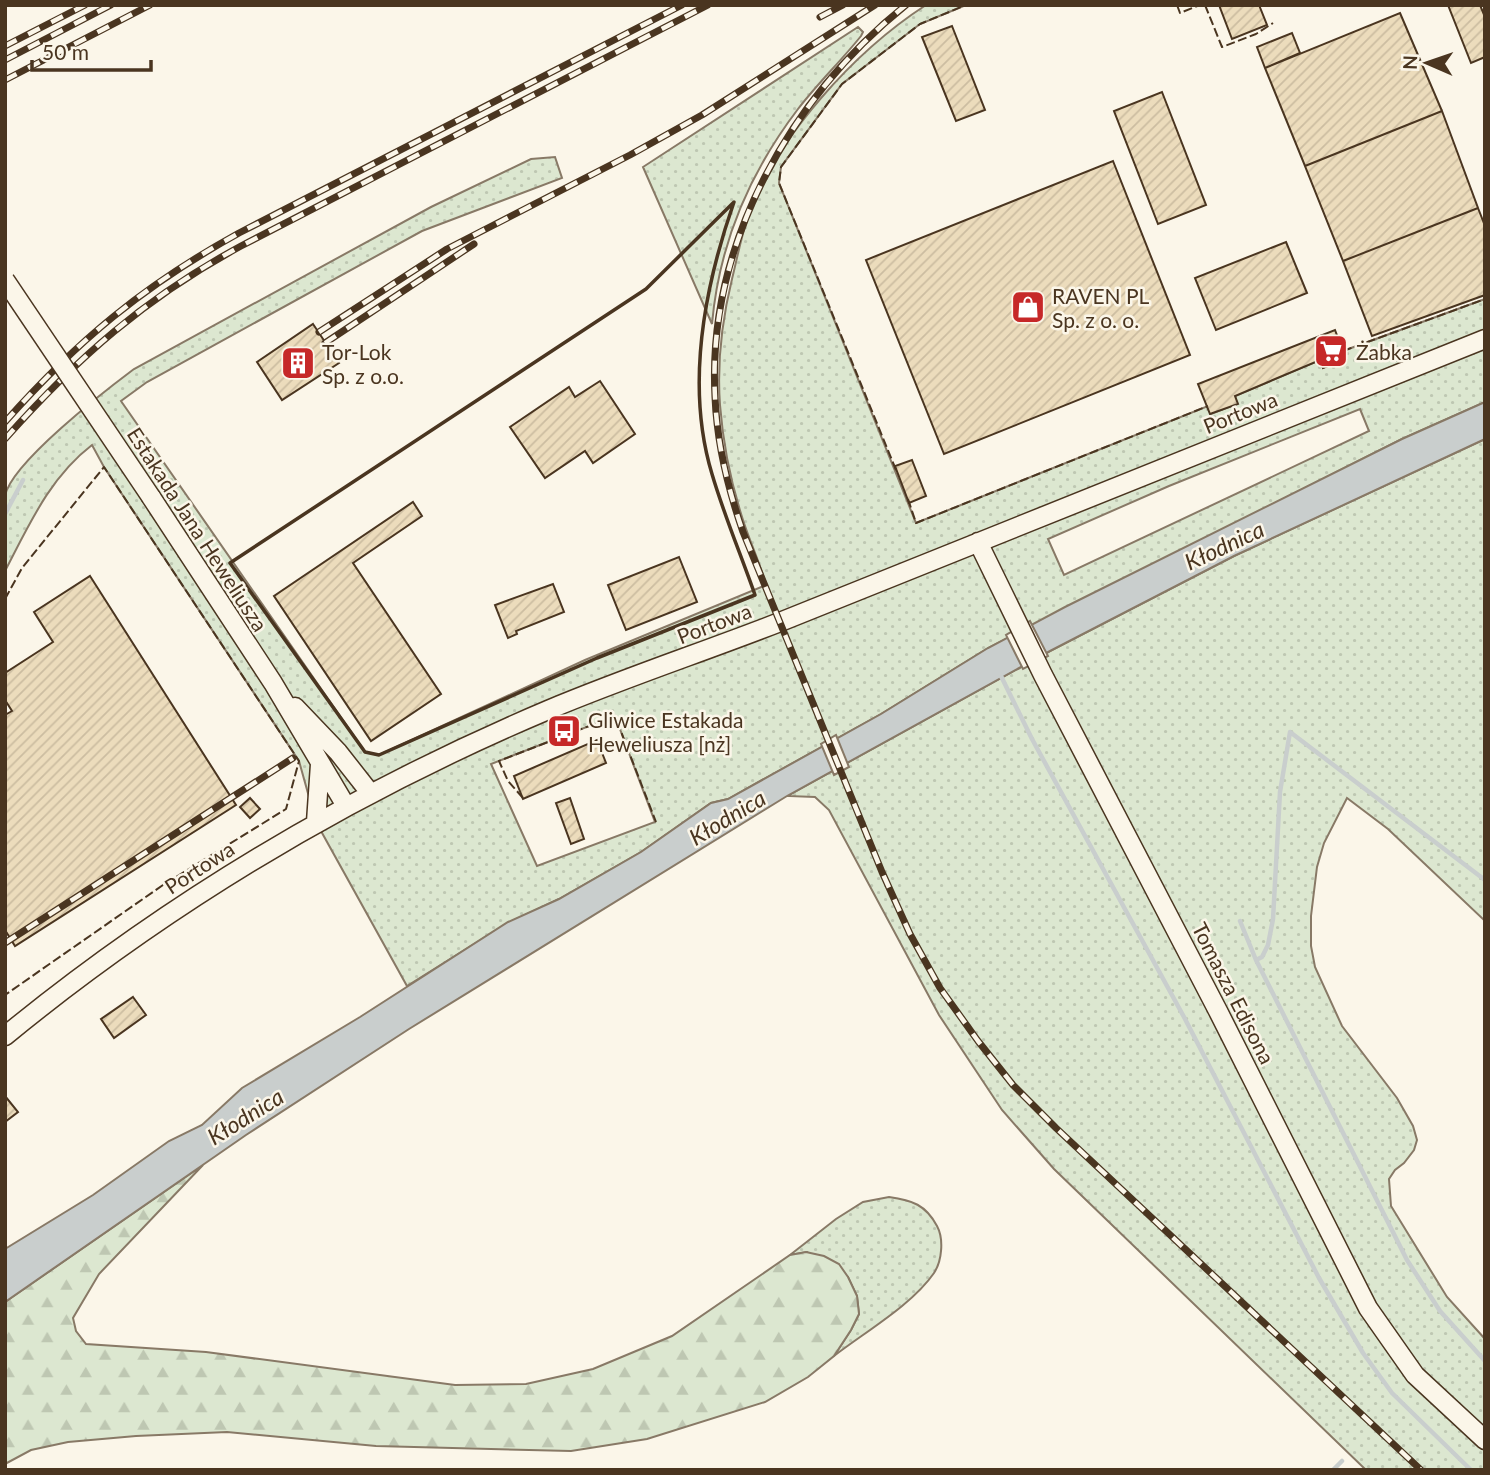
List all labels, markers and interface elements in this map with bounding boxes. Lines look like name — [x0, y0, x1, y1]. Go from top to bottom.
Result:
scale bar — [32, 28, 150, 72]
north arrow — [1392, 28, 1462, 98]
text: 50 m — [42, 39, 89, 64]
text: N — [1398, 55, 1421, 70]
place label: RAVEN PL Sp. z o. o. — [1052, 283, 1150, 332]
shop icon: RAVEN PL Sp. z o. o. — [1009, 288, 1047, 326]
supermarket icon: Żabka — [1312, 332, 1350, 370]
place label: Tor-Lok Sp. z o.o. — [322, 339, 404, 388]
place label: Żabka — [1356, 339, 1412, 364]
building icon: Tor-Lok Sp. z o.o. — [279, 344, 317, 382]
street label: Portowa — [1199, 386, 1281, 438]
street label: Estakada Jana Heweliusza — [123, 422, 273, 636]
water label: Kłodnica — [1180, 514, 1268, 576]
street label: Portowa — [673, 597, 755, 649]
place label: Gliwice Estakada Heweliusza [nż] — [588, 707, 743, 756]
bus stop icon: Gliwice Estakada Heweliusza [nż] — [545, 712, 583, 750]
water label: Kłodnica — [684, 783, 770, 851]
street label: Portowa — [160, 835, 238, 899]
street label: Tomasza Edisona — [1188, 918, 1280, 1068]
water label: Kłodnica — [202, 1082, 288, 1150]

